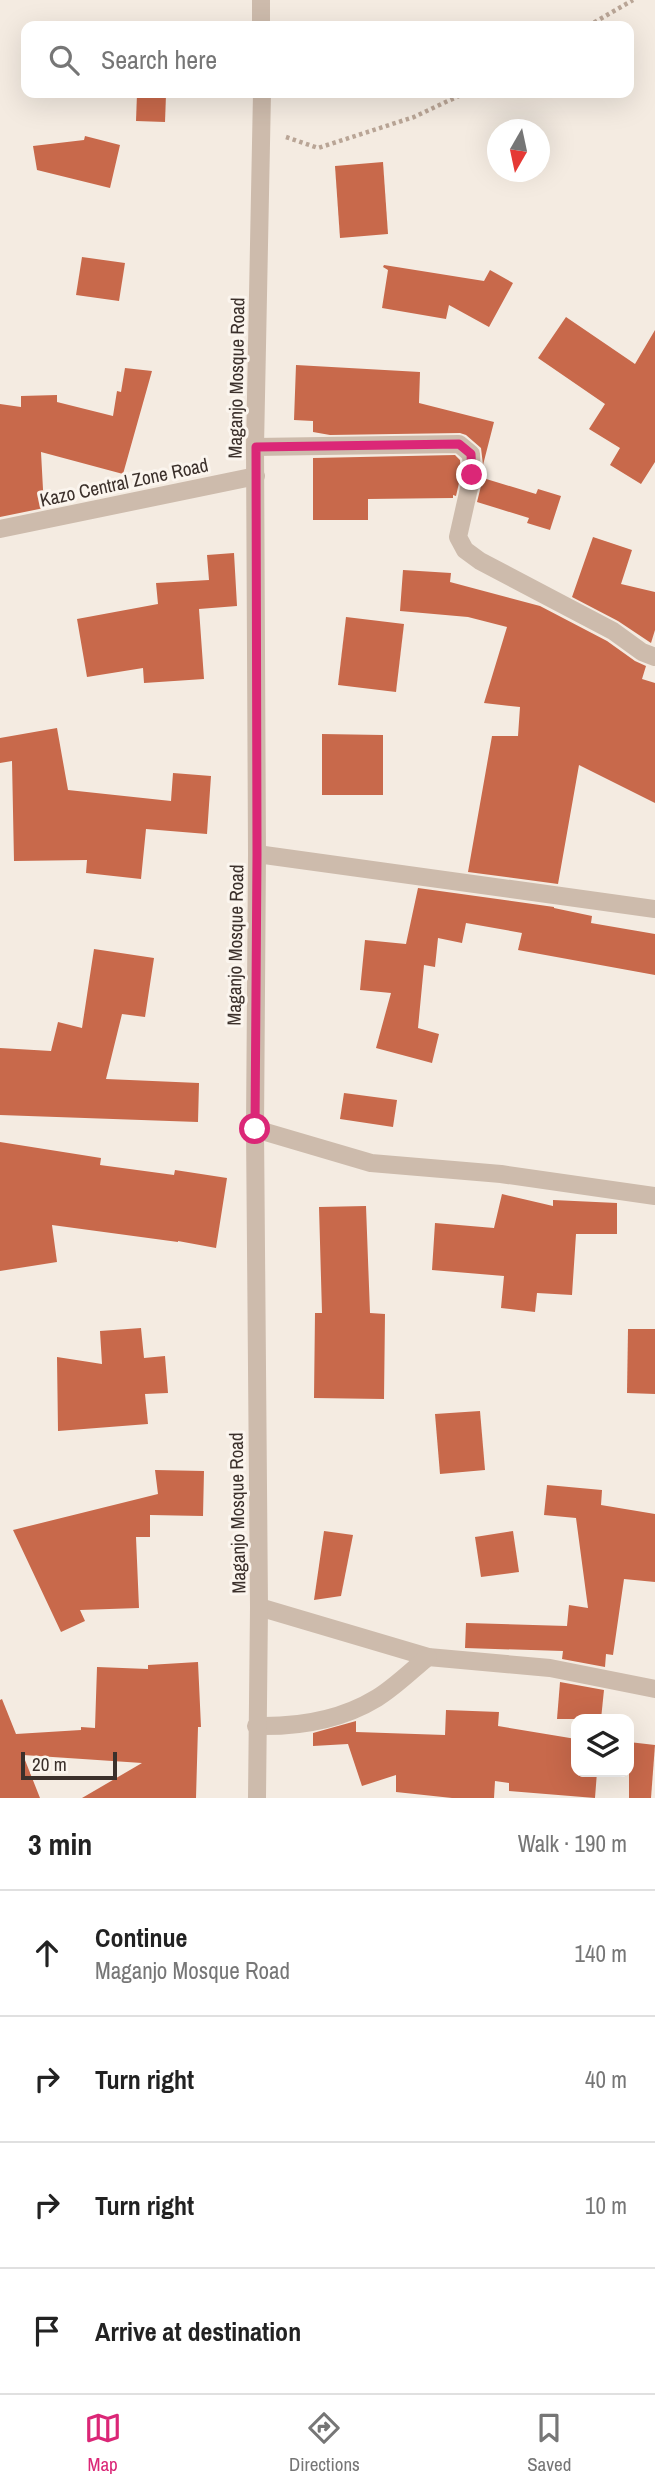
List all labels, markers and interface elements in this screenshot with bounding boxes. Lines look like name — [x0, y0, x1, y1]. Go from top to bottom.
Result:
search box — [21, 21, 634, 98]
icon: search — [45, 41, 83, 79]
text: Search here — [101, 42, 217, 77]
north arrow — [487, 119, 550, 182]
street label: Maganjo Mosque Road — [222, 297, 250, 459]
street label: Kazo Central Zone Road — [37, 451, 211, 513]
route end — [456, 459, 487, 490]
street label: Maganjo Mosque Road — [221, 864, 249, 1026]
route start — [239, 1113, 270, 1144]
street label: Maganjo Mosque Road — [223, 1432, 251, 1594]
map controls — [571, 1714, 634, 1777]
button: layers — [571, 1714, 634, 1777]
scale bar — [21, 1749, 117, 1781]
text: 20 m — [32, 1751, 67, 1777]
text: 3 min — [28, 1824, 92, 1864]
text: Walk · 190 m — [518, 1828, 627, 1859]
text: Continue — [95, 1920, 187, 1955]
icon: ahead — [28, 1934, 66, 1972]
text: 140 m — [575, 1938, 627, 1969]
text: Maganjo Mosque Road — [95, 1955, 290, 1986]
icon: right — [28, 2060, 66, 2098]
text: Turn right — [95, 2062, 194, 2097]
text: 40 m — [585, 2064, 627, 2095]
icon: right — [28, 2186, 66, 2224]
text: Turn right — [95, 2188, 194, 2223]
text: 10 m — [585, 2190, 627, 2221]
icon: arrive — [28, 2312, 66, 2350]
text: Arrive at destination — [95, 2314, 301, 2349]
tab: Map — [84, 2409, 122, 2477]
tab: Directions — [289, 2409, 360, 2477]
tab: Saved — [527, 2409, 571, 2477]

